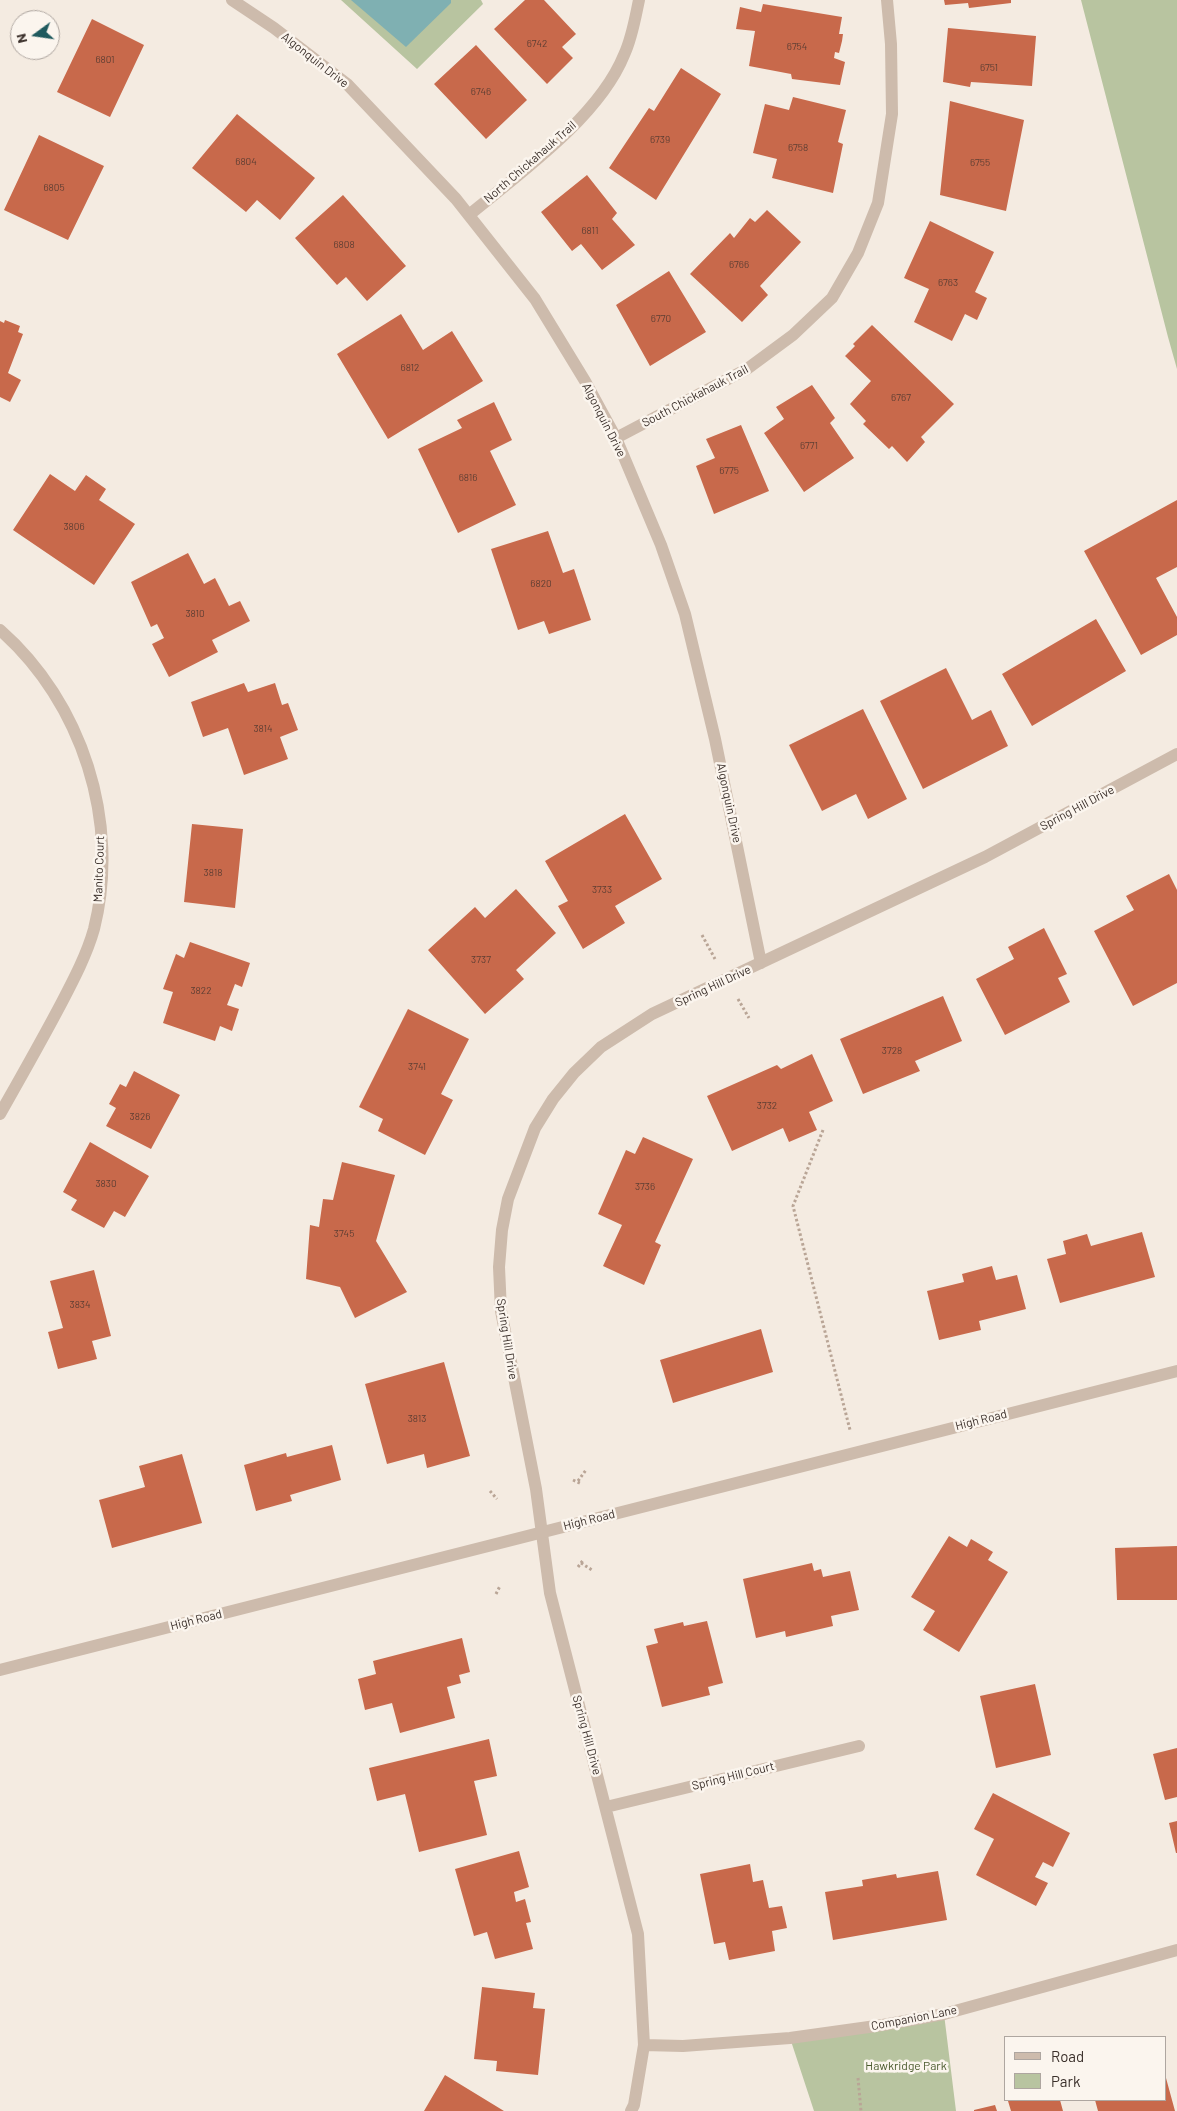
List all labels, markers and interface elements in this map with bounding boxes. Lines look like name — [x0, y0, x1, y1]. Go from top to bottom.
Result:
north arrow — [10, 10, 60, 60]
street label: Algonquin Drive — [279, 29, 351, 91]
text: N — [12, 32, 30, 45]
house number: 6742 — [527, 38, 547, 50]
house number: 6754 — [787, 41, 807, 53]
house number: 6801 — [95, 54, 115, 66]
house number: 6751 — [980, 62, 998, 74]
house number: 6746 — [471, 86, 491, 98]
street label: North Chickahauk Trail — [481, 118, 579, 206]
house number: 6739 — [650, 134, 670, 146]
house number: 6758 — [788, 142, 808, 154]
house number: 6804 — [235, 156, 257, 168]
house number: 6755 — [970, 157, 990, 169]
house number: 6805 — [43, 182, 65, 194]
house number: 6811 — [581, 225, 599, 237]
house number: 6808 — [333, 239, 355, 251]
house number: 6766 — [729, 259, 749, 271]
house number: 6763 — [938, 277, 958, 289]
house number: 6770 — [651, 313, 671, 325]
house number: 6812 — [401, 362, 419, 374]
street label: South Chickahauk Trail — [639, 362, 751, 430]
street label: Algonquin Drive — [579, 381, 629, 459]
house number: 6767 — [891, 392, 911, 404]
house number: 6771 — [800, 440, 818, 452]
house number: 6775 — [719, 465, 739, 477]
house number: 6816 — [459, 472, 477, 484]
house number: 3806 — [63, 521, 85, 533]
house number: 6820 — [530, 578, 552, 590]
house number: 3810 — [185, 608, 205, 620]
house number: 3814 — [253, 723, 273, 735]
street label: Algonquin Drive — [714, 762, 744, 844]
street label: Spring Hill Drive — [1037, 782, 1117, 834]
street label: Manito Court — [91, 836, 107, 902]
house number: 3818 — [204, 867, 222, 879]
house number: 3733 — [592, 884, 612, 896]
house number: 3737 — [471, 954, 491, 966]
street label: Spring Hill Drive — [673, 962, 753, 1010]
house number: 3822 — [190, 985, 212, 997]
house number: 3728 — [882, 1045, 902, 1057]
house number: 3741 — [408, 1061, 426, 1073]
house number: 3732 — [757, 1100, 777, 1112]
house number: 3826 — [130, 1111, 150, 1123]
house number: 3830 — [95, 1178, 117, 1190]
house number: 3736 — [635, 1181, 655, 1193]
house number: 3745 — [334, 1228, 354, 1240]
street label: Spring Hill Drive — [493, 1297, 521, 1381]
house number: 3834 — [69, 1299, 91, 1311]
street label: High Road — [954, 1407, 1008, 1433]
house number: 3813 — [408, 1413, 426, 1425]
street label: High Road — [562, 1507, 616, 1533]
street label: High Road — [169, 1607, 223, 1633]
street label: Spring Hill Drive — [569, 1694, 605, 1776]
street label: Spring Hill Court — [690, 1759, 776, 1793]
street label: Companion Lane — [870, 2003, 958, 2033]
legend — [1004, 2036, 1167, 2101]
text: Road — [1051, 2047, 1084, 2065]
park label: Hawkridge Park — [865, 2059, 947, 2073]
text: Park — [1051, 2072, 1080, 2090]

